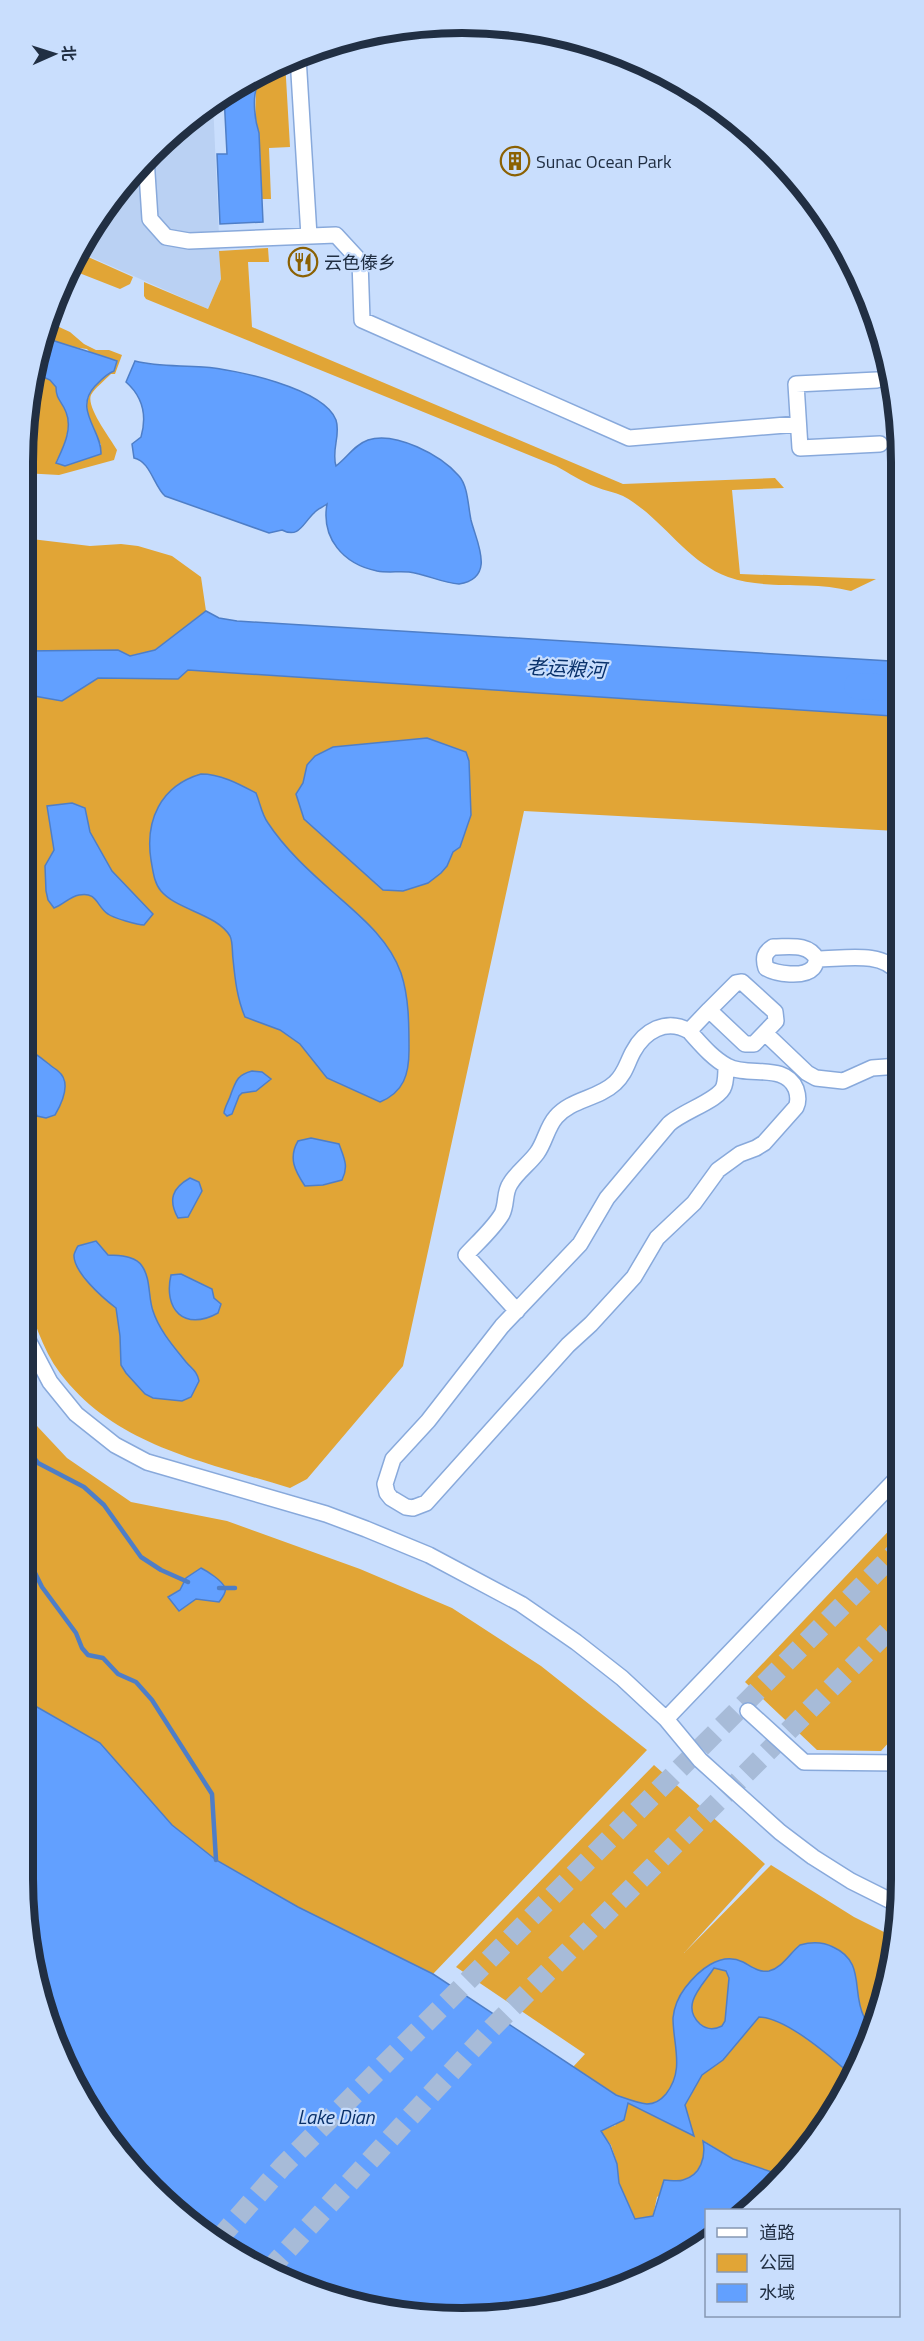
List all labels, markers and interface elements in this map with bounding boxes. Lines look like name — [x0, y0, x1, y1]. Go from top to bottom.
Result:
north arrow — [24, 24, 84, 84]
text: 北 — [57, 45, 81, 62]
building icon: Sunac Ocean Park — [499, 145, 531, 177]
place label: Sunac Ocean Park — [536, 148, 672, 175]
restaurant icon: 云色傣乡 — [287, 246, 319, 278]
place label: 云色傣乡 — [324, 249, 396, 276]
water label: 老运粮河 — [525, 650, 611, 686]
water label: Lake Dian — [298, 2101, 376, 2132]
legend — [705, 2209, 900, 2317]
text: 道路 — [759, 2219, 795, 2246]
text: 公园 — [759, 2249, 795, 2276]
text: 水域 — [759, 2279, 795, 2306]

